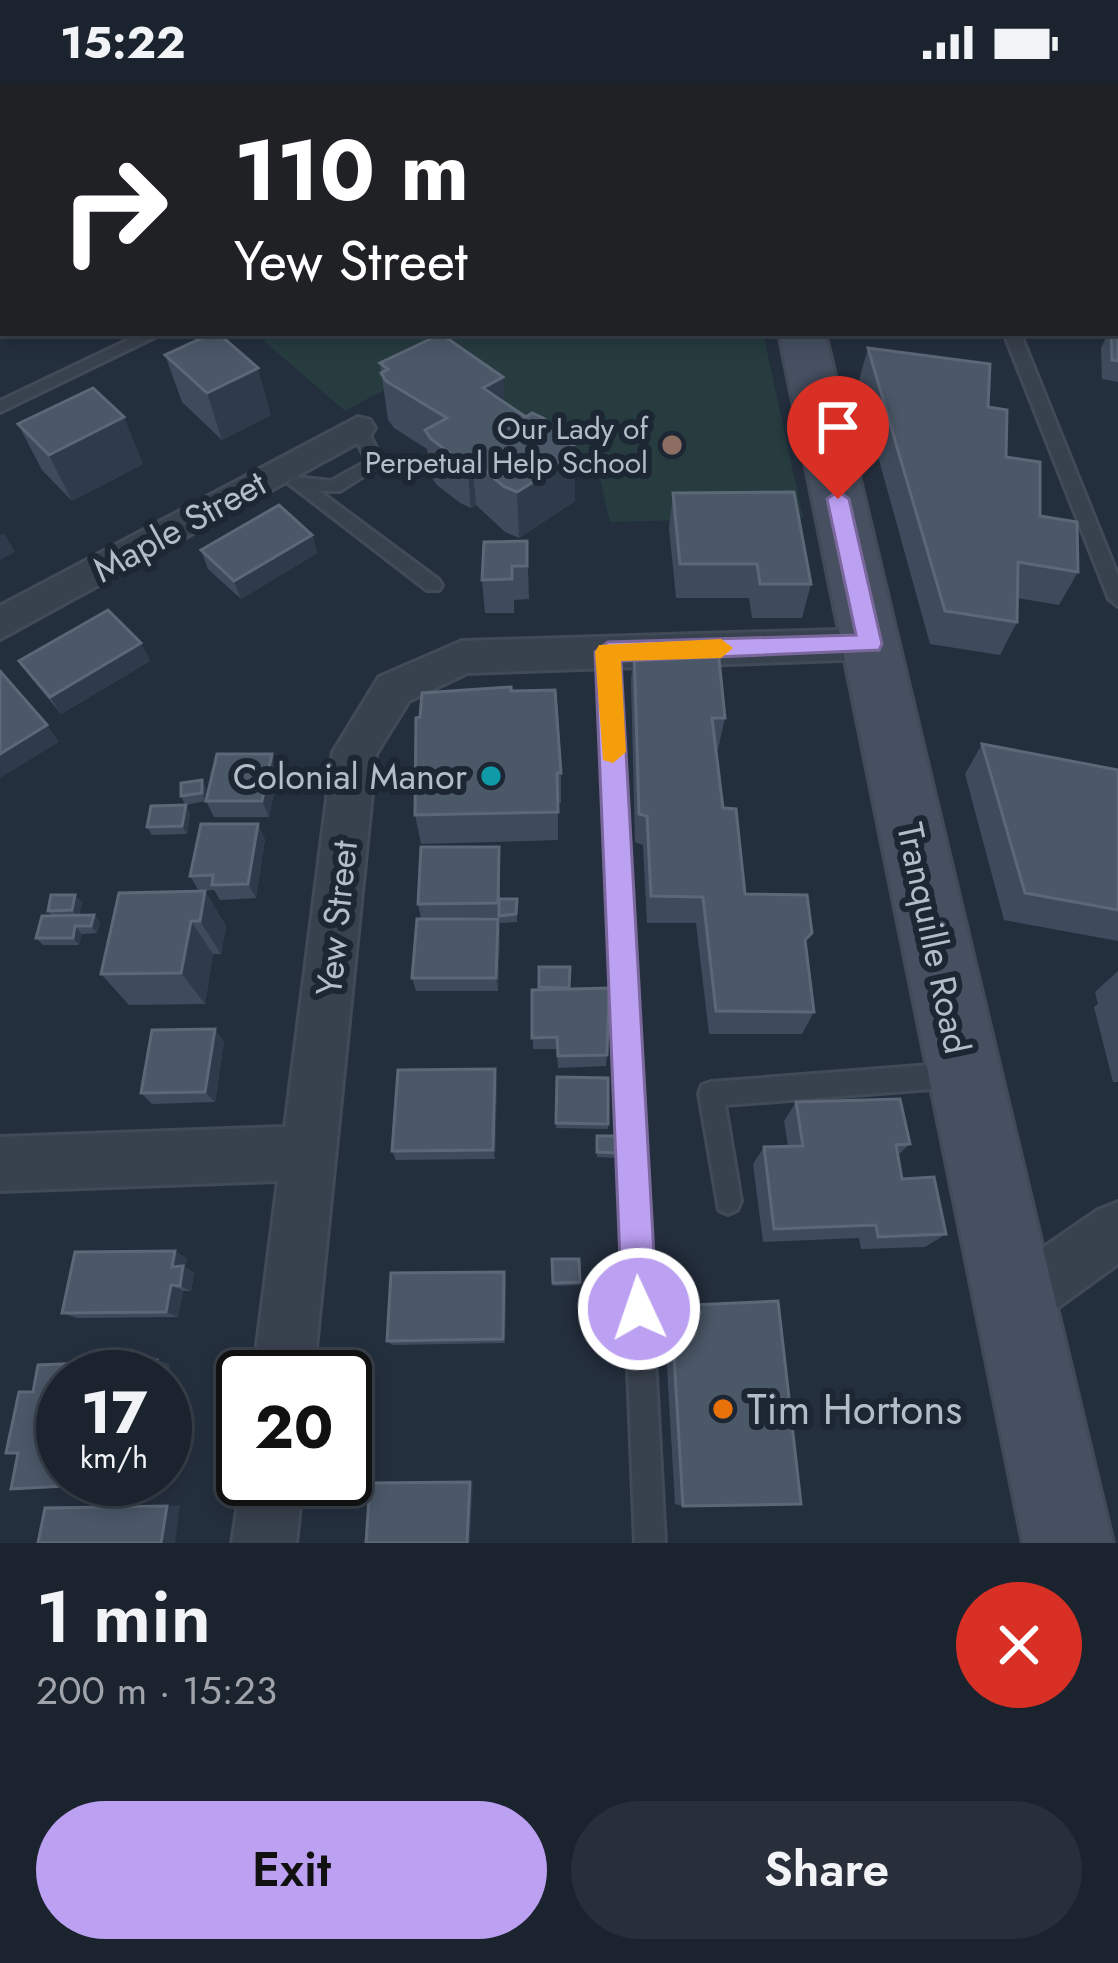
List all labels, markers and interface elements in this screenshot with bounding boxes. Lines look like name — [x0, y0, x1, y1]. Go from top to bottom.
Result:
text: 15:22 — [60, 10, 185, 75]
text: 110 m — [234, 110, 469, 232]
icon: right — [36, 132, 192, 288]
text: Yew Street — [234, 222, 468, 300]
pin — [787, 376, 889, 499]
icon: arrive — [805, 394, 871, 460]
place label: Our Lady of Perpetual Help School — [365, 407, 649, 484]
marker: Our Lady of Perpetual Help School — [659, 432, 685, 458]
street label: Maple Street — [83, 457, 275, 595]
place label: Colonial Manor — [233, 750, 468, 802]
marker: Colonial Manor — [478, 763, 504, 789]
street label: Tranquille Road — [884, 818, 984, 1058]
street label: Yew Street — [302, 837, 370, 998]
position arrow — [576, 1246, 702, 1372]
speed limit sign: 20 — [216, 1350, 372, 1506]
text: 17 — [81, 1369, 147, 1456]
place label: Tim Hortons — [747, 1379, 962, 1440]
marker: Tim Hortons — [710, 1396, 736, 1422]
text: km/h — [80, 1436, 148, 1479]
text: 1 min — [36, 1565, 211, 1669]
button: close — [956, 1582, 1082, 1708]
text: 200 m · 15:23 — [36, 1662, 277, 1719]
button: Exit — [36, 1801, 547, 1939]
button: Share — [571, 1801, 1082, 1939]

